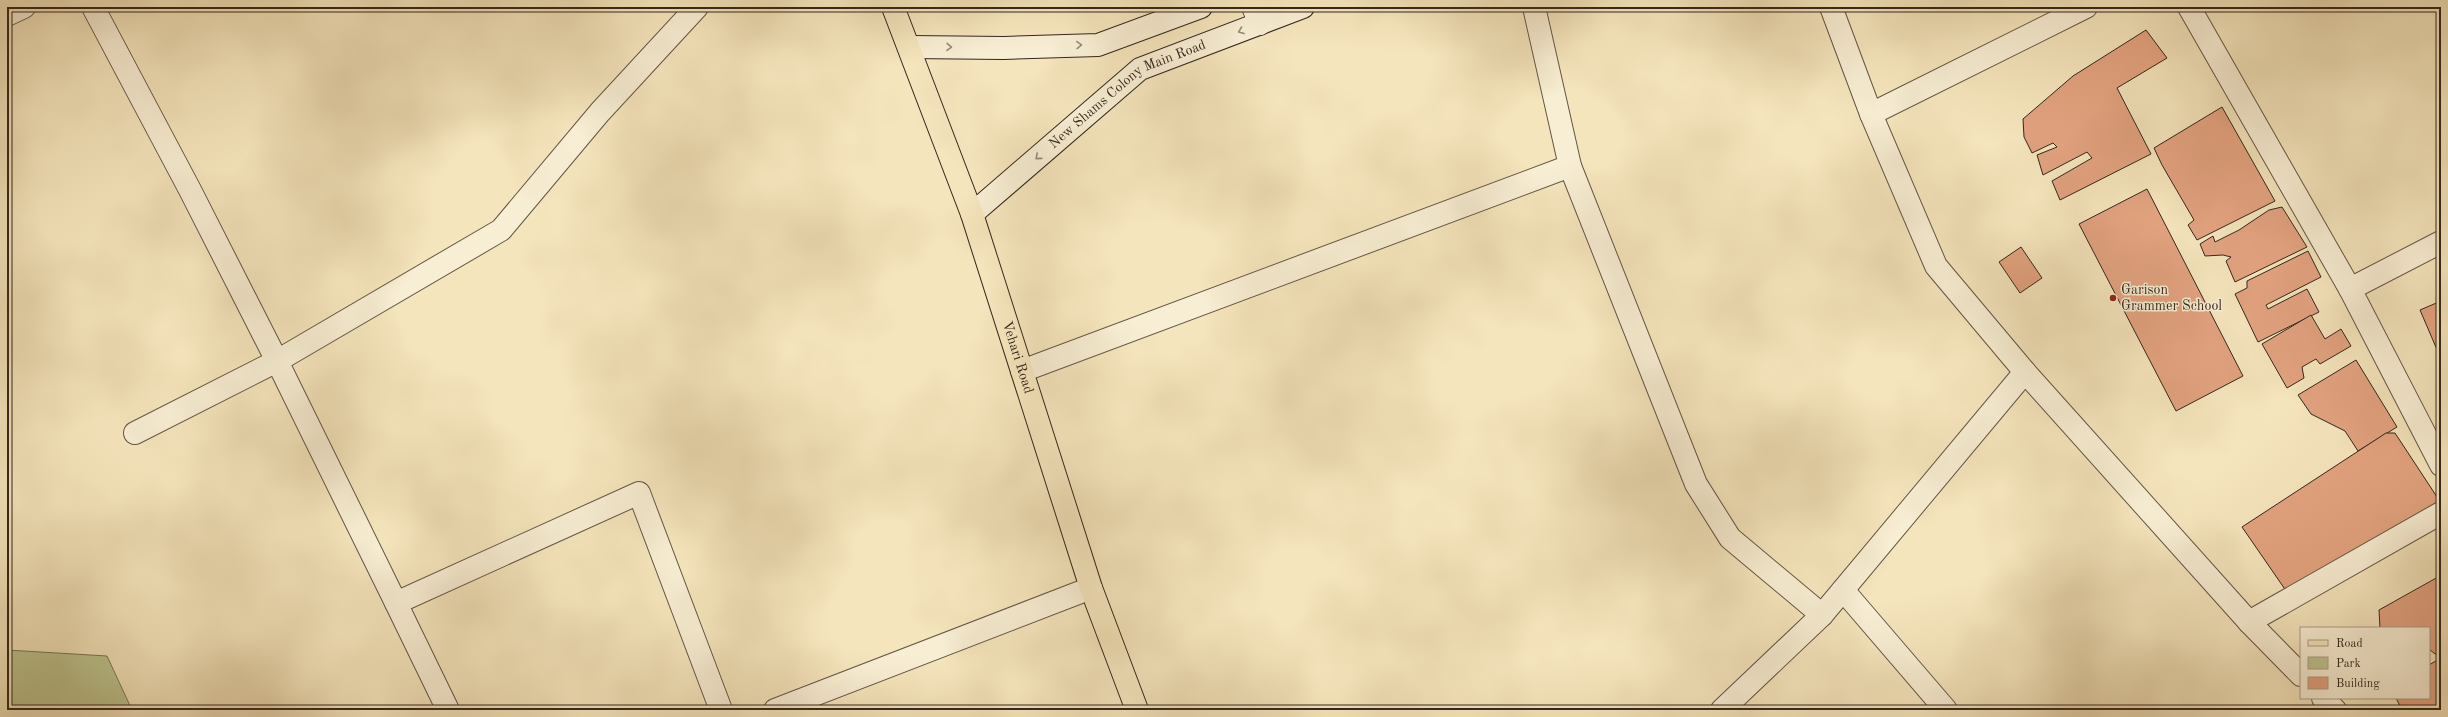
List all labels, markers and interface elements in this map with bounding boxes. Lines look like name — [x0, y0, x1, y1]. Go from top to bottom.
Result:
one-way arrow — [1237, 27, 1244, 35]
street label: New Shams Colony Main Road — [1046, 38, 1208, 151]
one-way arrow — [1076, 41, 1082, 50]
one-way arrow — [946, 43, 952, 52]
one-way arrow — [1035, 153, 1043, 160]
place label: Garison Grammer School — [2121, 283, 2222, 313]
marker: Garison Grammer School — [2108, 293, 2118, 303]
street label: Vehari Road — [1000, 319, 1036, 395]
legend — [2300, 627, 2430, 699]
text: Road — [2336, 638, 2363, 650]
text: Park — [2336, 658, 2361, 670]
text: Building — [2336, 678, 2380, 690]

